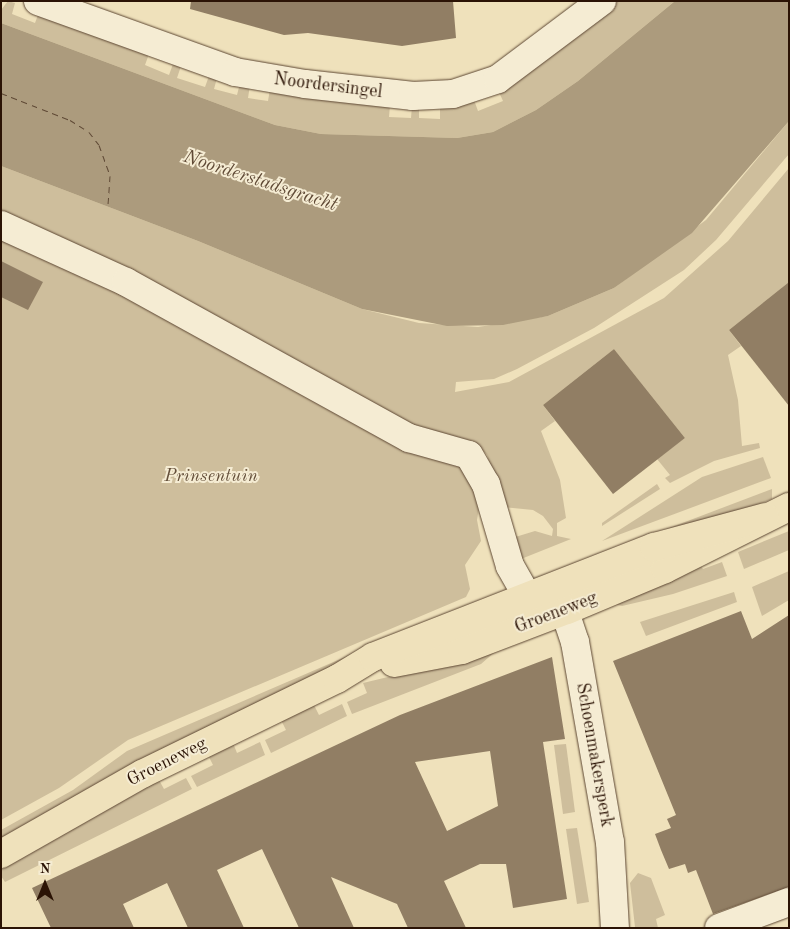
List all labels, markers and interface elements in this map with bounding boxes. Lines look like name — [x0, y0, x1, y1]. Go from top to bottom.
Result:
street label: Noordersingel — [272, 69, 384, 103]
water label: Noorderstadsgracht — [180, 146, 340, 218]
park label: Prinsentuin — [164, 465, 258, 487]
street label: Groeneweg — [512, 587, 600, 639]
street label: Schoenmakersperk — [571, 681, 617, 829]
street label: Groeneweg — [123, 733, 211, 791]
north arrow — [20, 859, 70, 909]
text: N — [40, 862, 50, 876]

